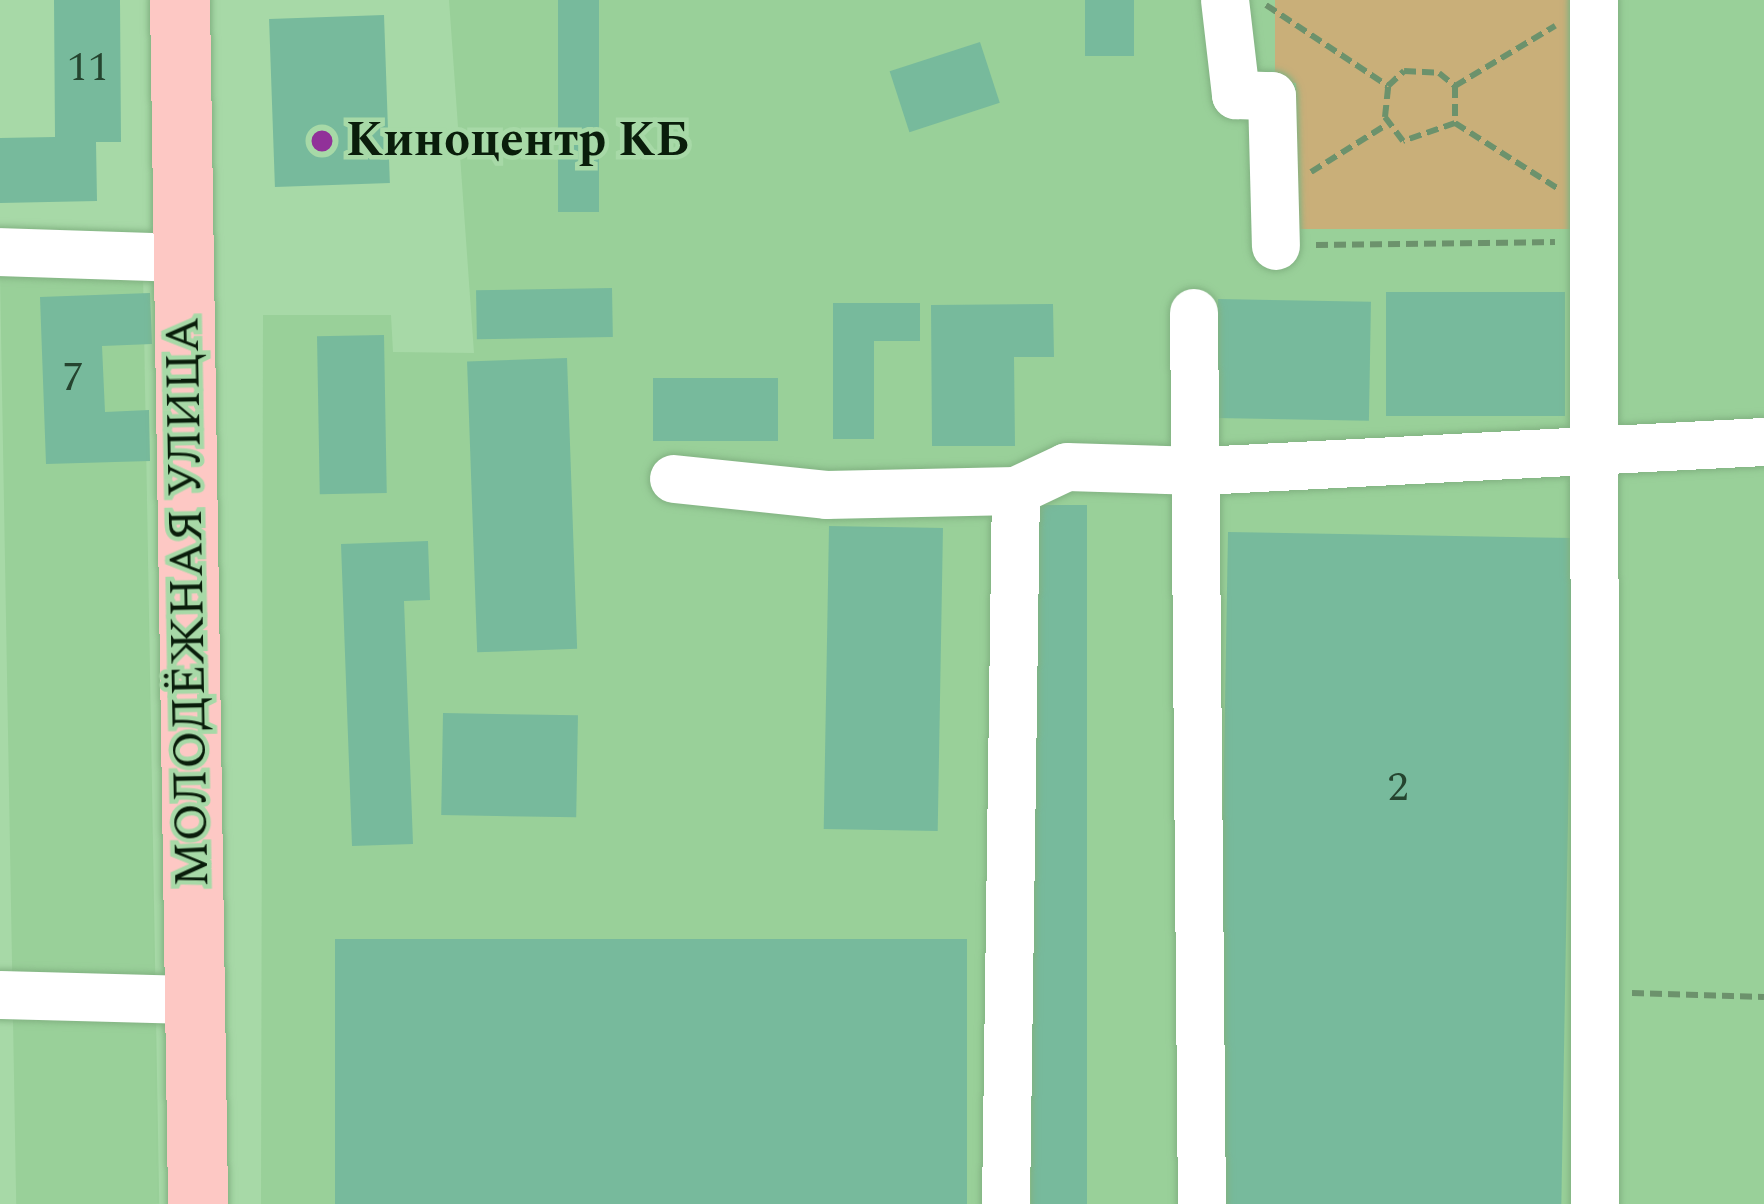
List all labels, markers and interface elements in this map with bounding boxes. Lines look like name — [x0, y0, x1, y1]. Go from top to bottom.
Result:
house number: 11 — [67, 43, 109, 93]
place label: Киноцентр КБ — [346, 112, 689, 170]
marker: Киноцентр КБ — [309, 128, 335, 154]
street label: МОЛОДЁЖНАЯ УЛИЦА — [154, 316, 222, 888]
house number: 7 — [63, 353, 83, 403]
house number: 2 — [1388, 763, 1408, 813]

